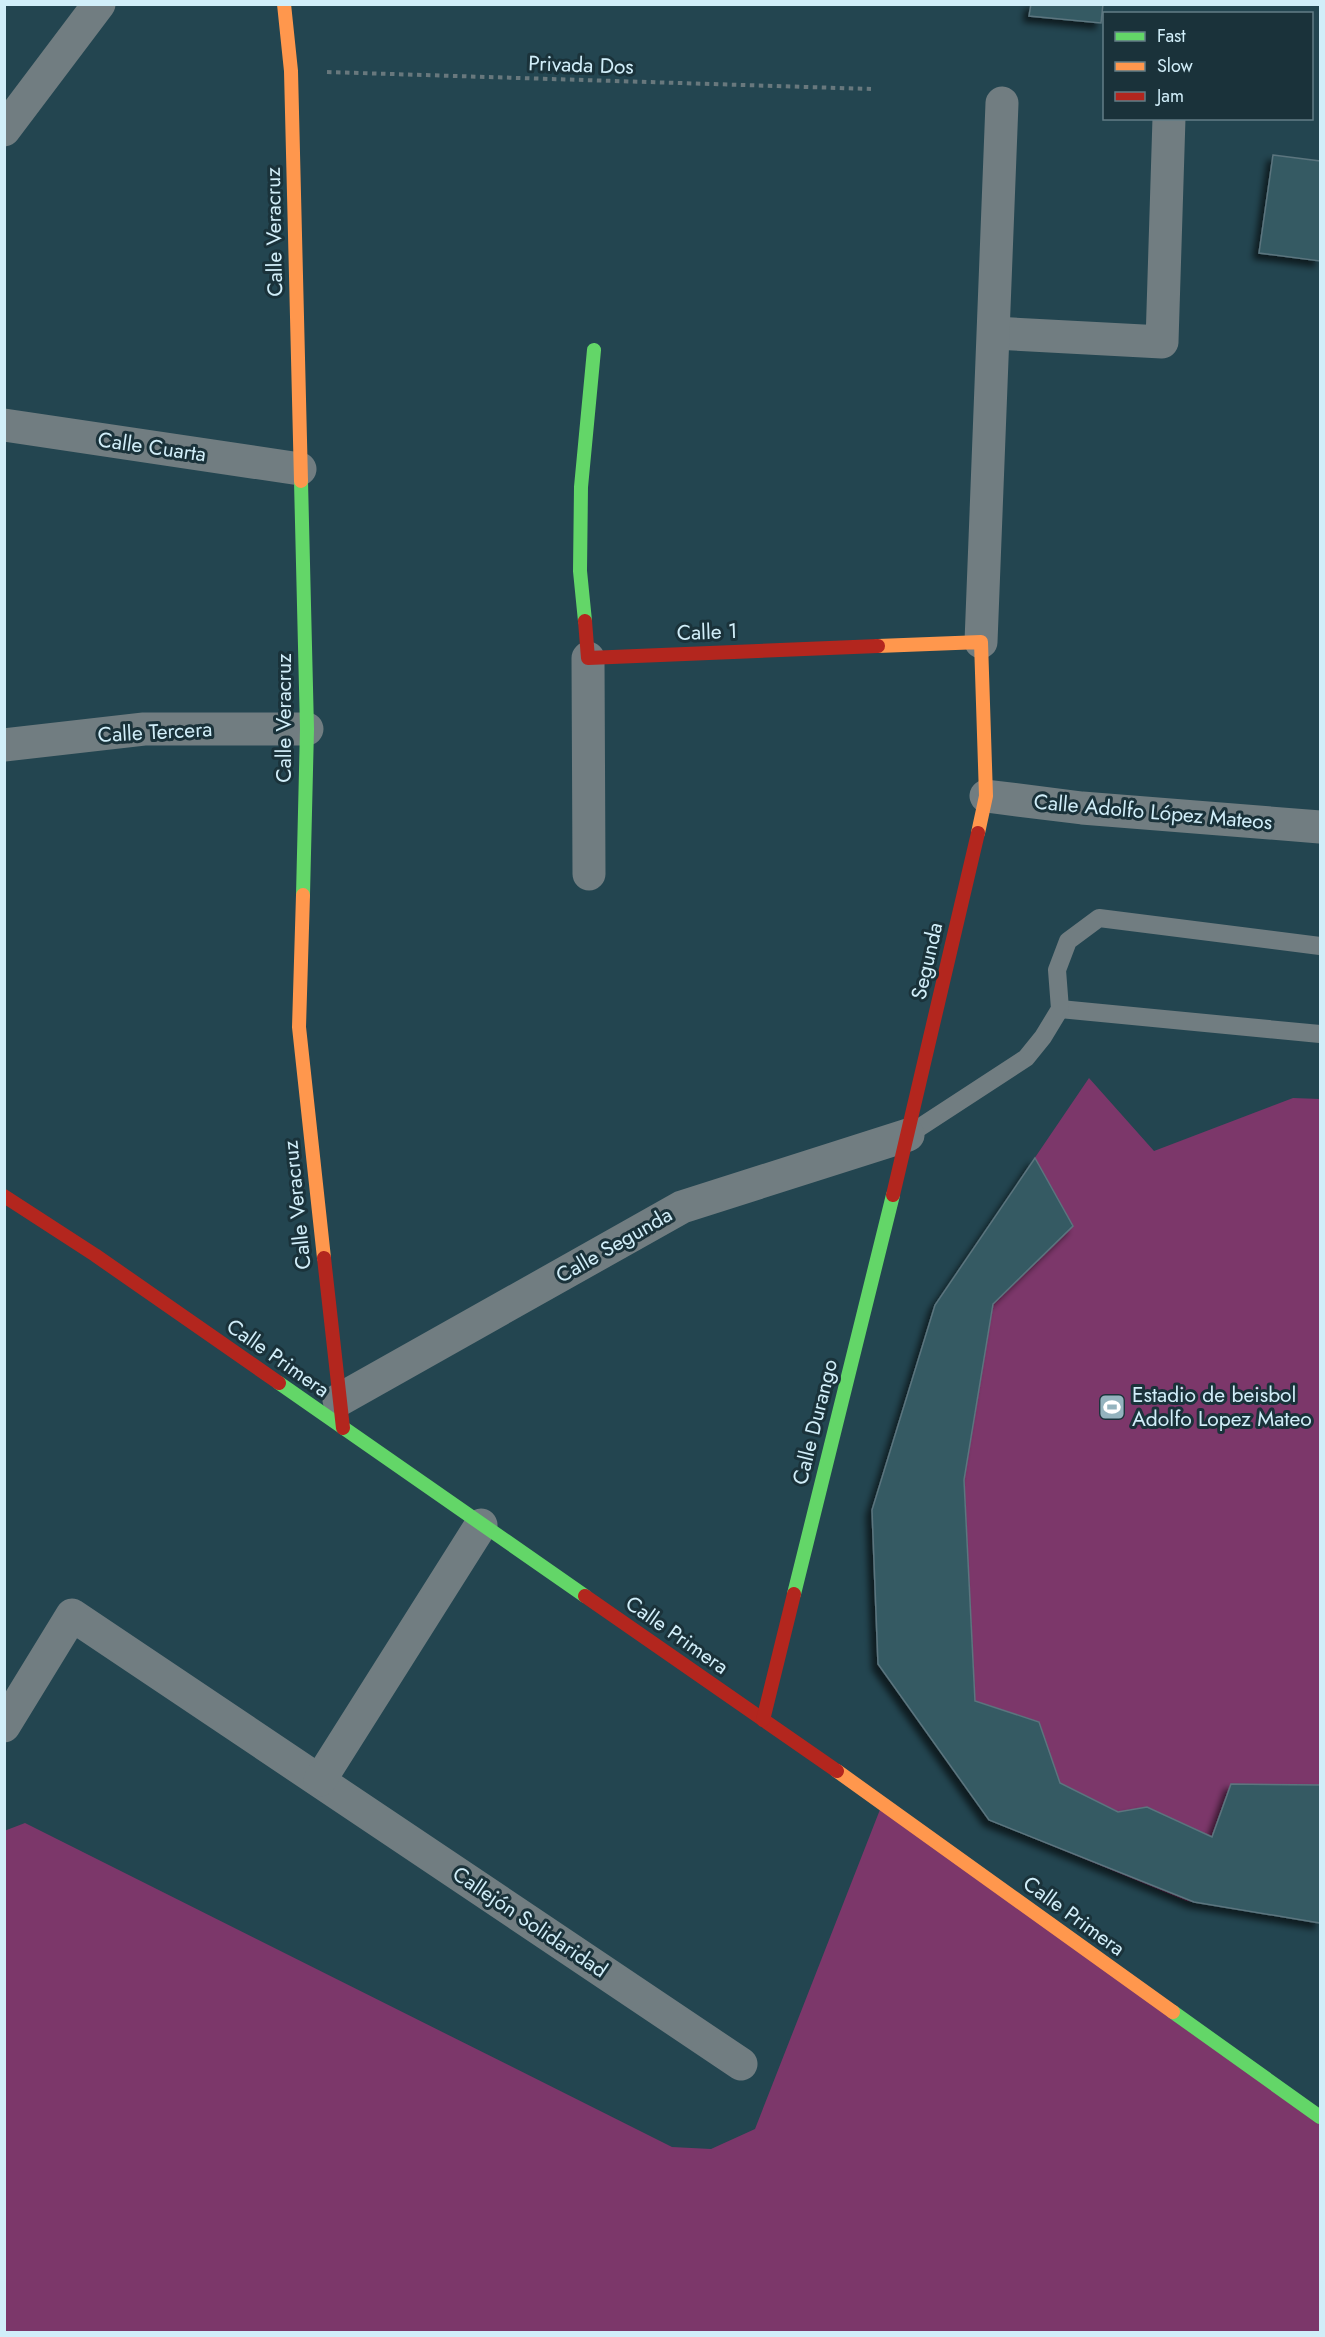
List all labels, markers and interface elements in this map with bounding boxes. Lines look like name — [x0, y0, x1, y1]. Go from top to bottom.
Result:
legend — [1103, 12, 1313, 120]
text: Fast — [1157, 23, 1186, 49]
street label: Privada Dos — [528, 48, 634, 82]
text: Slow — [1157, 53, 1194, 79]
text: Jam — [1155, 83, 1184, 109]
street label: Calle Veracruz — [258, 167, 290, 297]
street label: Calle Cuarta — [96, 425, 208, 469]
street label: Calle 1 — [676, 616, 738, 648]
street label: Calle Veracruz — [269, 653, 299, 783]
street label: Calle Tercera — [97, 714, 213, 750]
street label: Calle Adolfo López Mateos — [1032, 787, 1274, 837]
street label: Segunda — [904, 919, 950, 1003]
street label: Calle Veracruz — [275, 1139, 319, 1271]
street label: Calle Segunda — [550, 1200, 678, 1290]
street label: Calle Primera — [220, 1311, 336, 1405]
street label: Calle Durango — [785, 1356, 845, 1488]
place label: Estadio de beisbol Adolfo Lopez Mateo — [1132, 1380, 1312, 1434]
sports icon: Estadio de beisbol Adolfo Lopez Mateo — [1097, 1392, 1127, 1422]
street label: Calle Primera — [619, 1588, 735, 1682]
street label: Callejón Solidaridad — [447, 1859, 613, 1985]
street label: Calle Primera — [1017, 1869, 1131, 1963]

